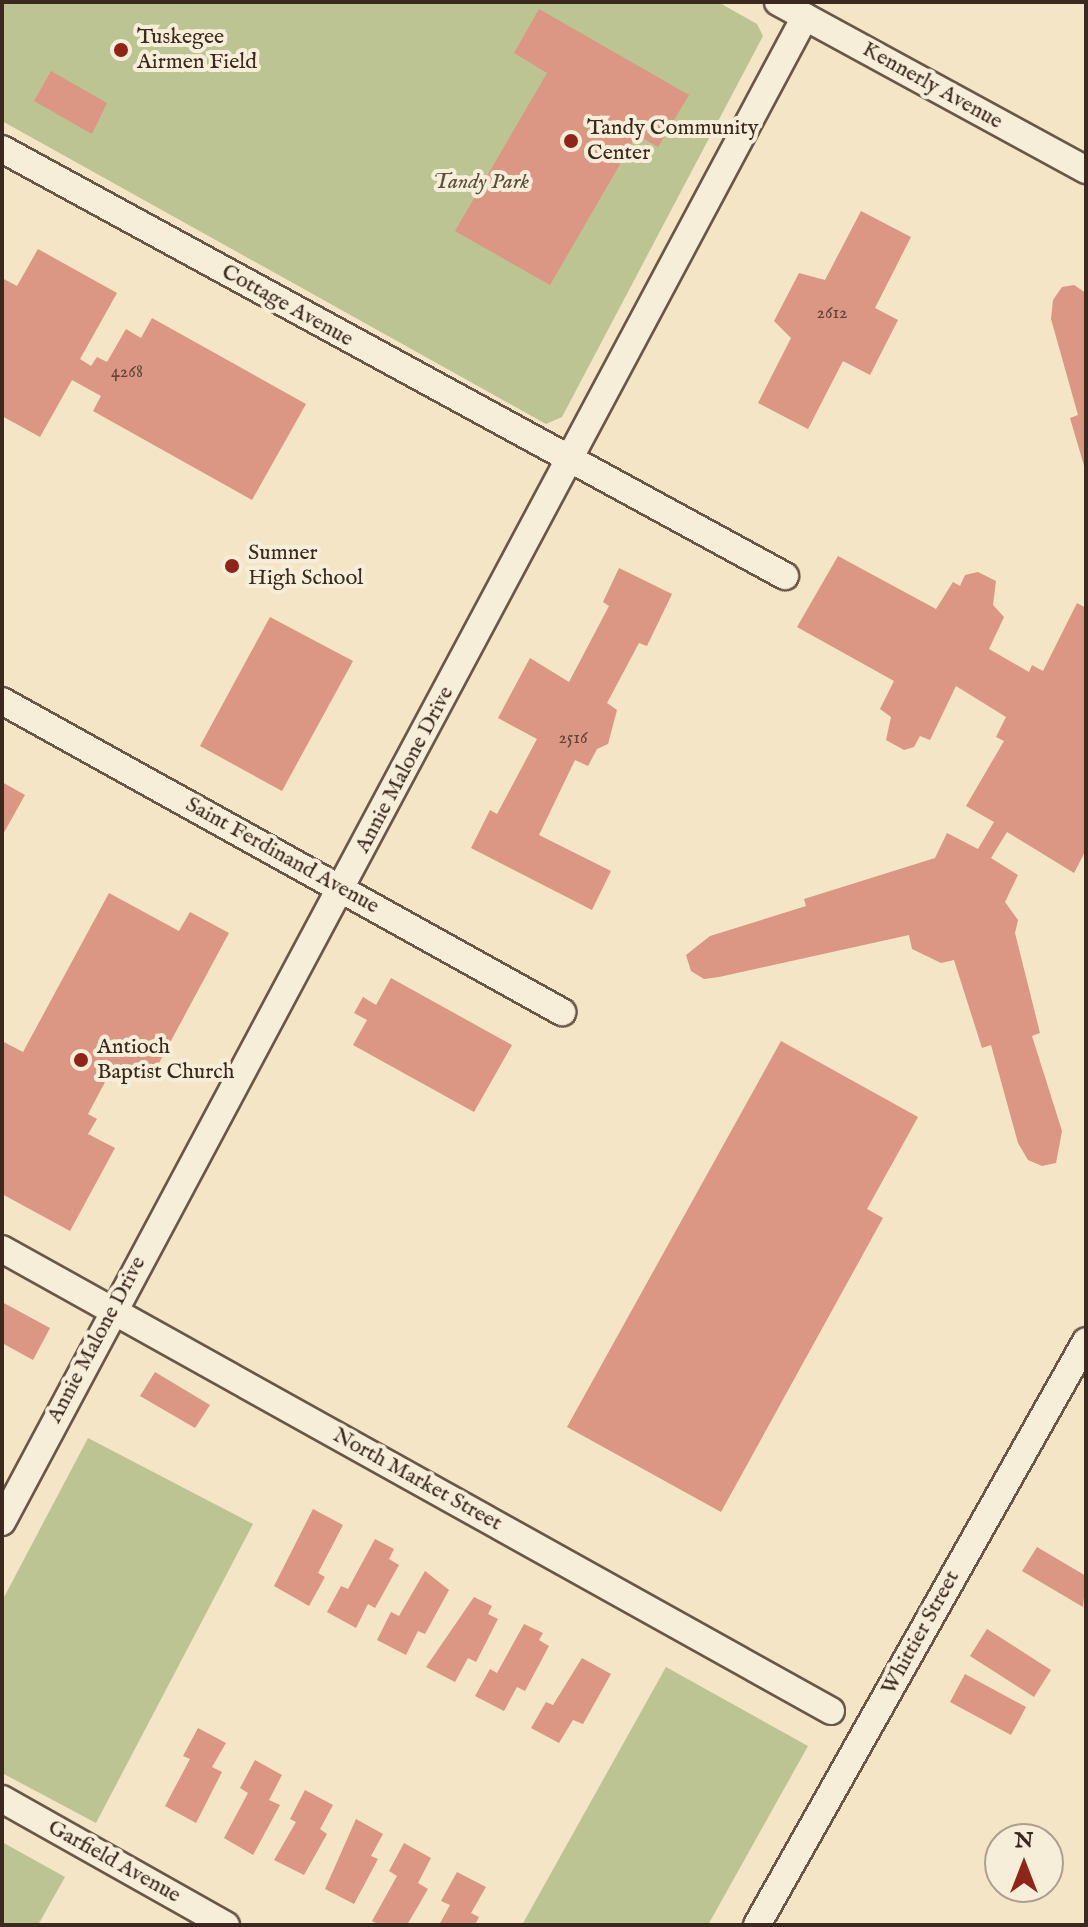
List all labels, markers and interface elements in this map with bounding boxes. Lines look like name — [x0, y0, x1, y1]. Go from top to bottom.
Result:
place label: Tuskegee Airmen Field — [137, 24, 257, 76]
street label: Kennerly Avenue — [857, 37, 1007, 135]
marker: Tuskegee Airmen Field — [112, 41, 130, 59]
place label: Tandy Community Center — [587, 115, 759, 166]
marker: Tandy Community Center — [562, 132, 580, 150]
park label: Tandy Park — [433, 170, 529, 196]
street label: Cottage Avenue — [217, 259, 357, 353]
house number: 2612 — [816, 303, 848, 325]
house number: 4268 — [111, 362, 143, 384]
place label: Sumner High School — [248, 540, 363, 592]
marker: Sumner High School — [223, 557, 241, 575]
street label: Annie Malone Drive — [350, 682, 460, 858]
house number: 2516 — [558, 728, 588, 750]
street label: Saint Ferdinand Avenue — [181, 792, 383, 920]
place label: Antioch Baptist Church — [97, 1034, 234, 1086]
marker: Antioch Baptist Church — [72, 1051, 90, 1069]
street label: Annie Malone Drive — [42, 1252, 152, 1428]
street label: North Market Street — [328, 1423, 506, 1537]
street label: Whittier Street — [876, 1566, 966, 1700]
street label: Garfield Avenue — [43, 1815, 185, 1909]
north arrow — [984, 1823, 1064, 1903]
text: N — [1014, 1827, 1034, 1855]

